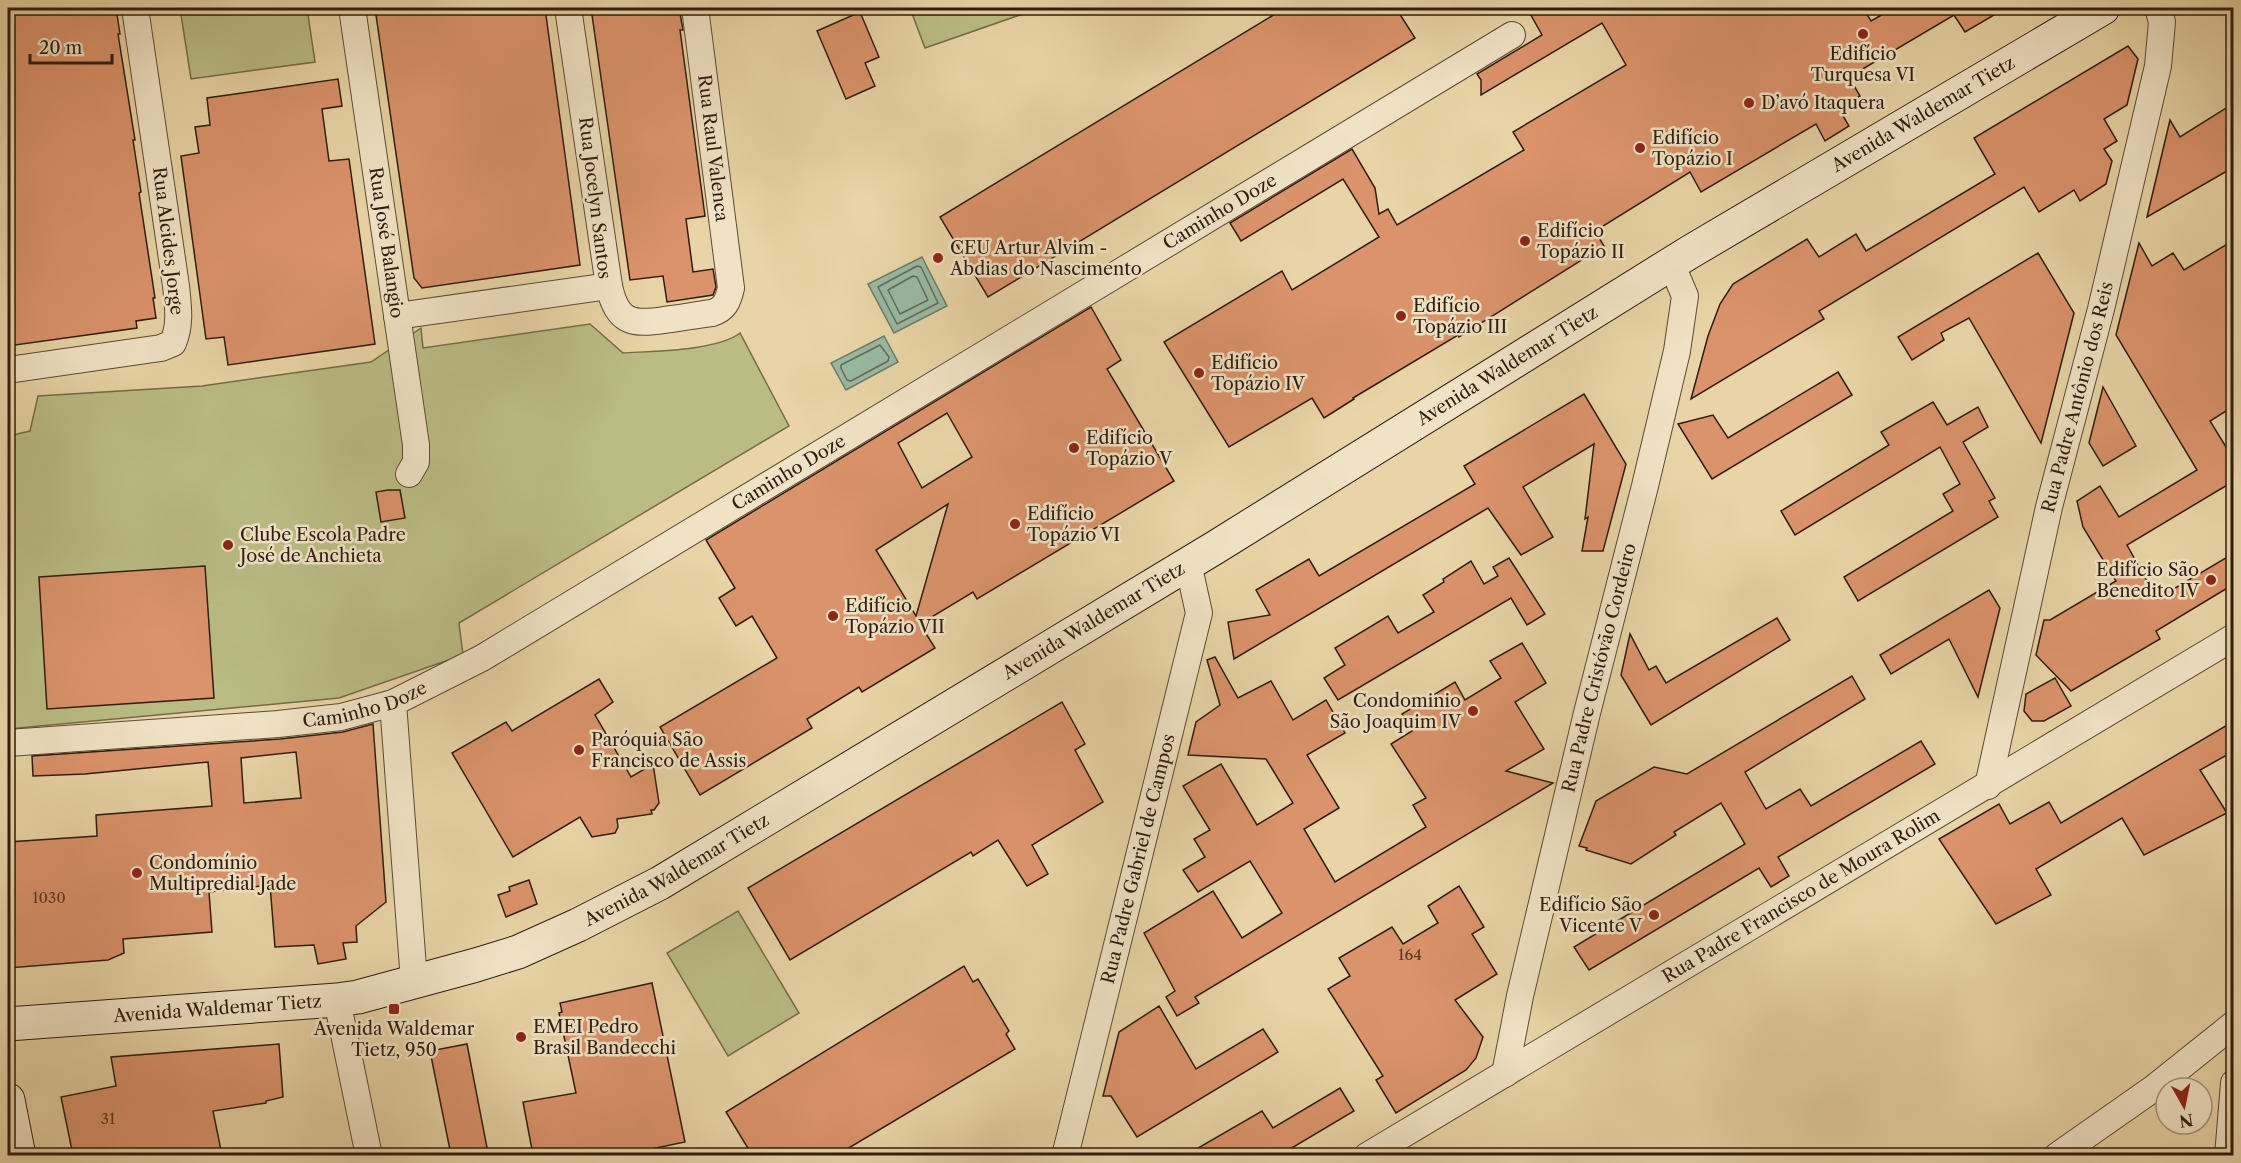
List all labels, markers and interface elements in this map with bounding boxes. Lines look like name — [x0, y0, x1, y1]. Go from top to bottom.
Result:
scale bar — [30, 27, 112, 65]
marker: Edifício Turquesa VI — [1856, 27, 1870, 41]
text: 20 m — [39, 37, 83, 59]
place label: Edifício Turquesa VI — [1811, 43, 1915, 86]
street label: Avenida Waldemar Tietz — [1827, 52, 2019, 177]
street label: Rua Raul Valenca — [693, 73, 733, 223]
place label: D’avó Itaquera — [1761, 92, 1886, 114]
marker: D’avó Itaquera — [1742, 96, 1756, 110]
street label: Rua Jocelyn Santos — [574, 116, 616, 280]
place label: Edifício Topázio I — [1652, 127, 1733, 170]
marker: Edifício Topázio I — [1633, 141, 1647, 155]
street label: Rua José Balangio — [364, 165, 408, 320]
street label: Rua Alcides Jorge — [148, 166, 188, 316]
street label: Caminho Doze — [1159, 169, 1281, 255]
place label: Edifício Topázio II — [1537, 220, 1625, 263]
marker: Edifício Topázio II — [1518, 234, 1532, 248]
place label: CEU Artur Alvim - Abdias do Nascimento — [949, 237, 1142, 280]
marker: CEU Artur Alvim - Abdias do Nascimento — [931, 251, 945, 265]
street label: Rua Padre Antônio dos Reis — [2037, 280, 2118, 515]
place label: Edifício Topázio III — [1413, 295, 1507, 338]
street label: Avenida Waldemar Tietz — [1412, 301, 1602, 431]
marker: Edifício Topázio III — [1394, 309, 1408, 323]
place label: Edifício Topázio IV — [1211, 352, 1306, 395]
marker: Edifício Topázio IV — [1192, 366, 1206, 380]
place label: Edifício Topázio V — [1086, 427, 1173, 470]
street label: Caminho Doze — [728, 430, 850, 515]
marker: Edifício Topázio V — [1067, 441, 1081, 455]
place label: Edifício Topázio VI — [1027, 503, 1120, 546]
marker: Edifício Topázio VI — [1008, 517, 1022, 531]
place label: Clube Escola Padre José de Anchieta — [237, 524, 406, 567]
marker: Clube Escola Padre José de Anchieta — [221, 538, 235, 552]
street label: Rua Padre Cristóvão Cordeiro — [1558, 541, 1641, 795]
street label: Avenida Waldemar Tietz — [998, 557, 1189, 685]
place label: Edifício São Benedito IV — [2096, 559, 2200, 602]
marker: Edifício São Benedito IV — [2204, 573, 2218, 587]
place label: Edifício Topázio VII — [845, 595, 945, 638]
marker: Edifício Topázio VII — [826, 609, 840, 623]
street label: Caminho Doze — [301, 677, 431, 732]
place label: Condominio São Joaquim IV — [1330, 690, 1462, 733]
marker: Condominio São Joaquim IV — [1466, 704, 1480, 718]
place label: Paróquia São Francisco de Assis — [591, 729, 746, 772]
street label: Rua Padre Gabriel de Campos — [1097, 732, 1180, 986]
marker: Paróquia São Francisco de Assis — [572, 743, 586, 757]
street label: Rua Padre Francisco de Moura Rolim — [1658, 804, 1944, 988]
street label: Avenida Waldemar Tietz — [580, 809, 773, 931]
place label: Condomínio Multipredial Jade — [149, 852, 296, 895]
marker: Condomínio Multipredial Jade — [130, 866, 144, 880]
house number: 1030 — [32, 888, 66, 907]
place label: Edifício São Vicente V — [1539, 894, 1643, 937]
marker: Edifício São Vicente V — [1647, 908, 1661, 922]
house number: 164 — [1398, 945, 1422, 964]
street label: Avenida Waldemar Tietz — [111, 990, 322, 1027]
marker: Avenida Waldemar Tietz, 950 — [387, 1002, 401, 1016]
place label: EMEI Pedro Brasil Bandecchi — [533, 1016, 677, 1059]
place label: Avenida Waldemar Tietz, 950 — [313, 1018, 475, 1061]
marker: EMEI Pedro Brasil Bandecchi — [514, 1030, 528, 1044]
north arrow — [2154, 1076, 2214, 1136]
house number: 31 — [101, 1109, 116, 1128]
text: N — [2178, 1110, 2195, 1132]

